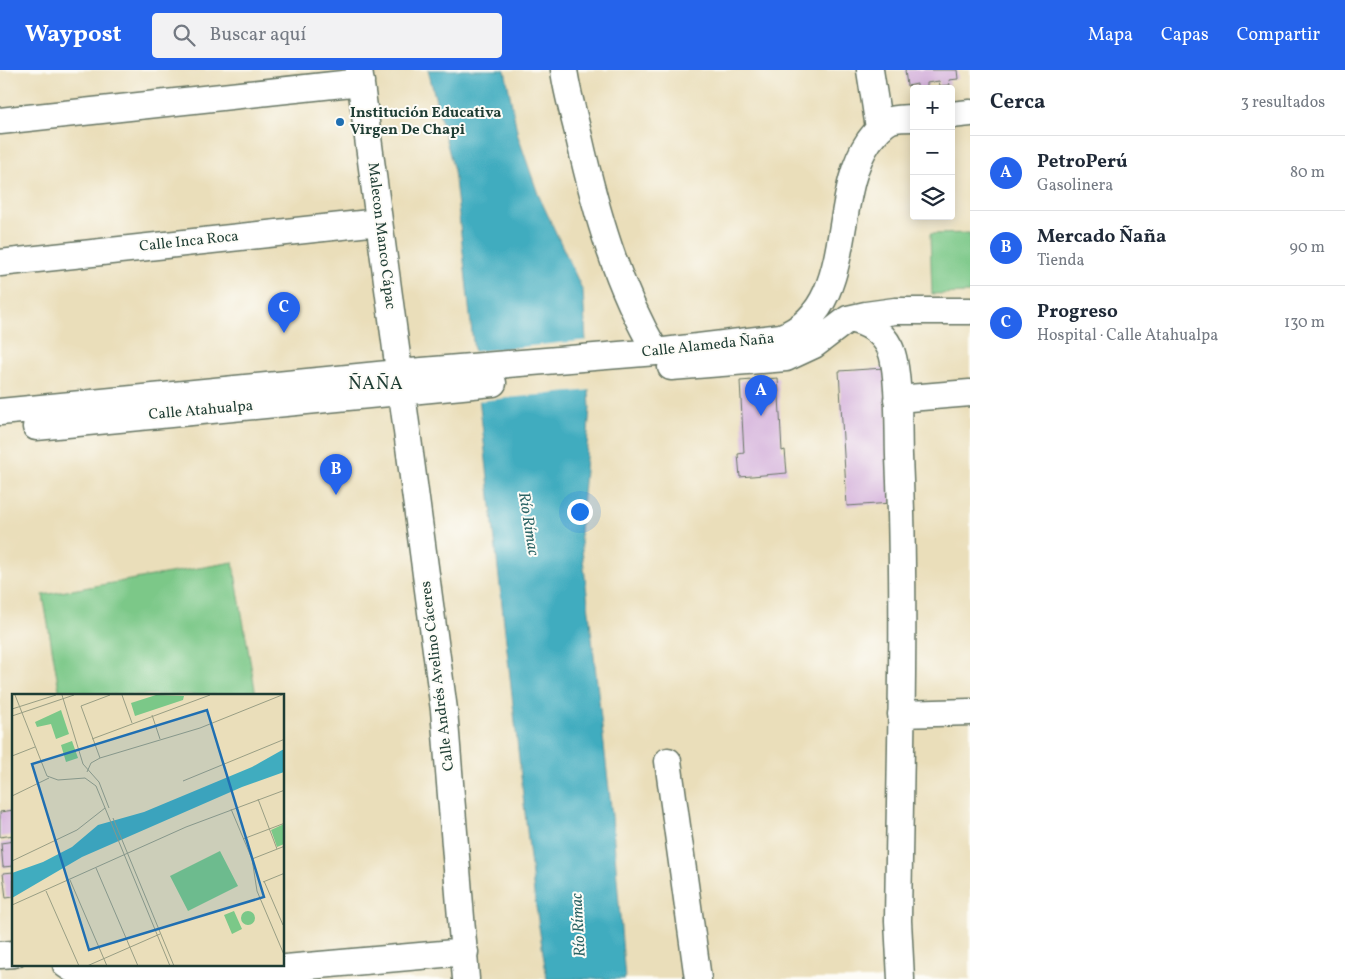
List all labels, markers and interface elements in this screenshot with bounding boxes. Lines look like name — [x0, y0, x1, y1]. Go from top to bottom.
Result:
search box — [152, 13, 502, 58]
text: Waypost — [25, 18, 122, 52]
icon: search — [170, 21, 198, 49]
text: Buscar aquí — [210, 22, 306, 48]
text: Mapa — [1088, 23, 1133, 48]
text: Capas — [1161, 23, 1209, 48]
text: Compartir — [1237, 23, 1320, 48]
map controls — [910, 85, 955, 220]
button: + — [910, 85, 955, 130]
text: Cerca — [990, 88, 1045, 117]
text: 3 resultados — [1241, 92, 1325, 114]
place label: Institución Educativa Virgen De Chapi — [350, 103, 502, 141]
marker: Institución Educativa Virgen De Chapi — [334, 116, 346, 128]
button: − — [910, 130, 955, 175]
text: PetroPerú — [1037, 149, 1128, 175]
street label: Malecon Manco Cápac — [362, 161, 400, 311]
text: A — [1000, 162, 1012, 184]
text: 80 m — [1290, 162, 1325, 184]
button: layers — [910, 175, 955, 220]
text: Gasolinera — [1037, 175, 1113, 197]
text: Mercado Ñaña — [1037, 224, 1166, 250]
street label: Calle Inca Roca — [138, 226, 240, 258]
text: B — [1001, 237, 1011, 259]
text: 90 m — [1289, 237, 1325, 259]
text: Tienda — [1037, 250, 1085, 272]
pin: C — [268, 292, 300, 333]
text: Progreso — [1037, 299, 1118, 325]
text: C — [1001, 312, 1011, 334]
text: 130 m — [1284, 312, 1325, 334]
text: Hospital · Calle Atahualpa — [1037, 325, 1218, 347]
street label: Calle Alameda Ñaña — [641, 329, 775, 363]
district label: ÑAÑA — [348, 372, 404, 397]
pin: A — [745, 375, 777, 416]
street label: Calle Atahualpa — [148, 396, 254, 426]
pin: B — [320, 454, 352, 495]
water label: Río Rímac — [512, 491, 544, 557]
your location — [567, 499, 593, 525]
street label: Calle Andrés Avelino Cáceres — [416, 580, 460, 772]
inset map — [12, 694, 285, 966]
water label: Río Rímac — [566, 892, 592, 958]

